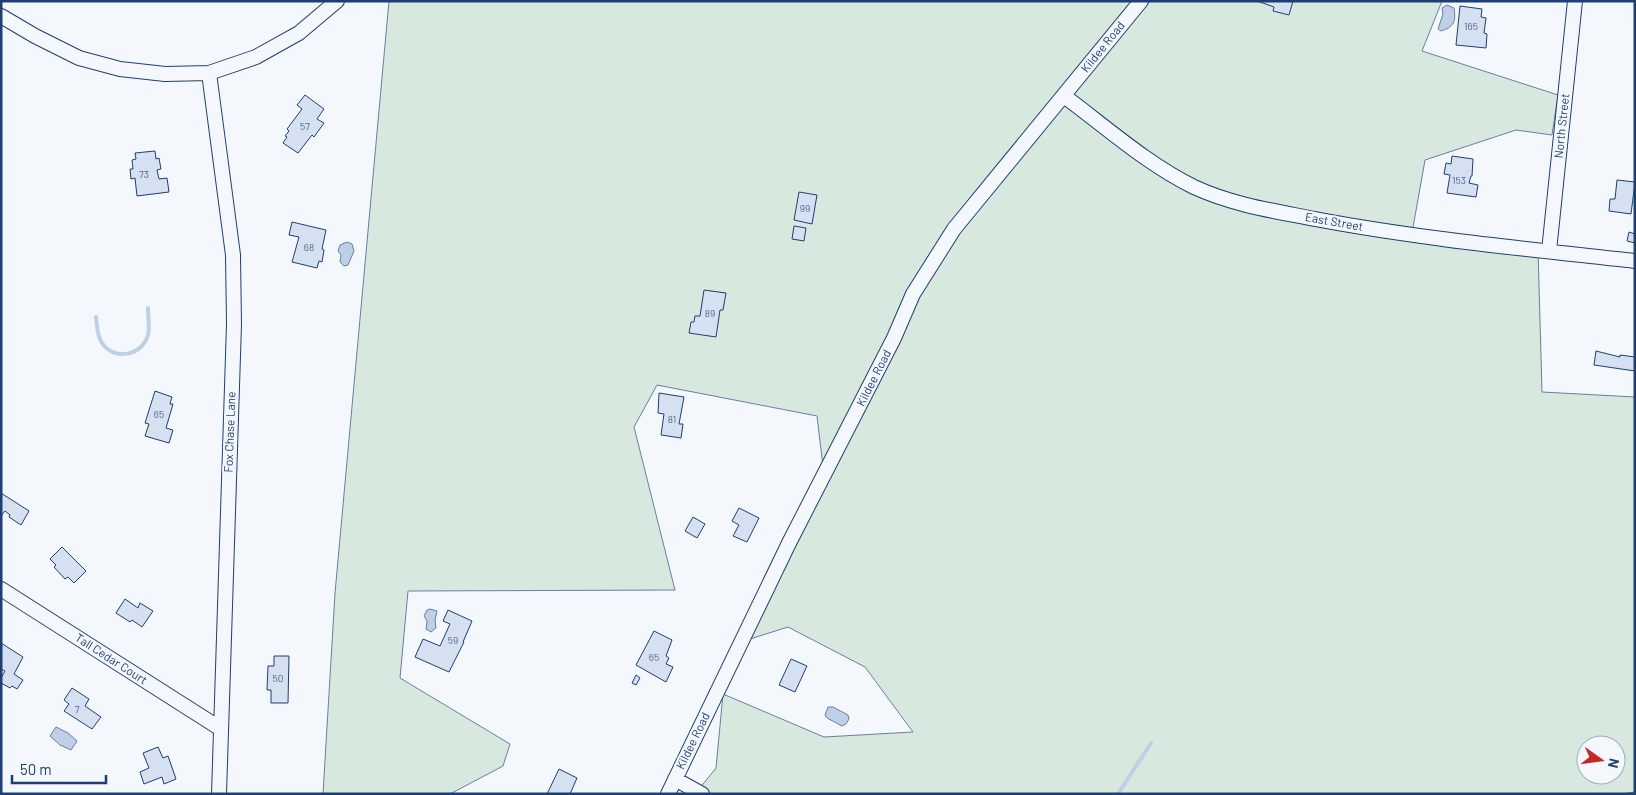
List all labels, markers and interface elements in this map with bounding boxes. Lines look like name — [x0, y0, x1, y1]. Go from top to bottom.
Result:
street label: Kildee Road — [1077, 18, 1127, 75]
house number: 165 — [1464, 20, 1478, 32]
street label: North Street — [1551, 93, 1571, 159]
house number: 57 — [300, 120, 310, 132]
house number: 73 — [139, 168, 149, 180]
house number: 153 — [1452, 174, 1466, 186]
house number: 99 — [800, 202, 810, 214]
street label: East Street — [1304, 209, 1364, 233]
house number: 68 — [304, 241, 314, 253]
house number: 89 — [705, 307, 715, 319]
street label: Kildee Road — [853, 347, 893, 408]
street label: Fox Chase Lane — [221, 391, 237, 473]
house number: 65 — [154, 408, 164, 420]
house number: 81 — [668, 413, 676, 425]
street label: Tall Cedar Court — [73, 630, 150, 687]
house number: 59 — [448, 634, 458, 646]
house number: 65 — [649, 651, 659, 663]
house number: 50 — [273, 672, 283, 684]
house number: 7 — [75, 703, 80, 715]
street label: Kildee Road — [672, 710, 712, 771]
north arrow — [1576, 735, 1626, 785]
scale bar — [12, 752, 106, 784]
text: N — [1605, 757, 1623, 770]
text: 50 m — [20, 760, 52, 778]

